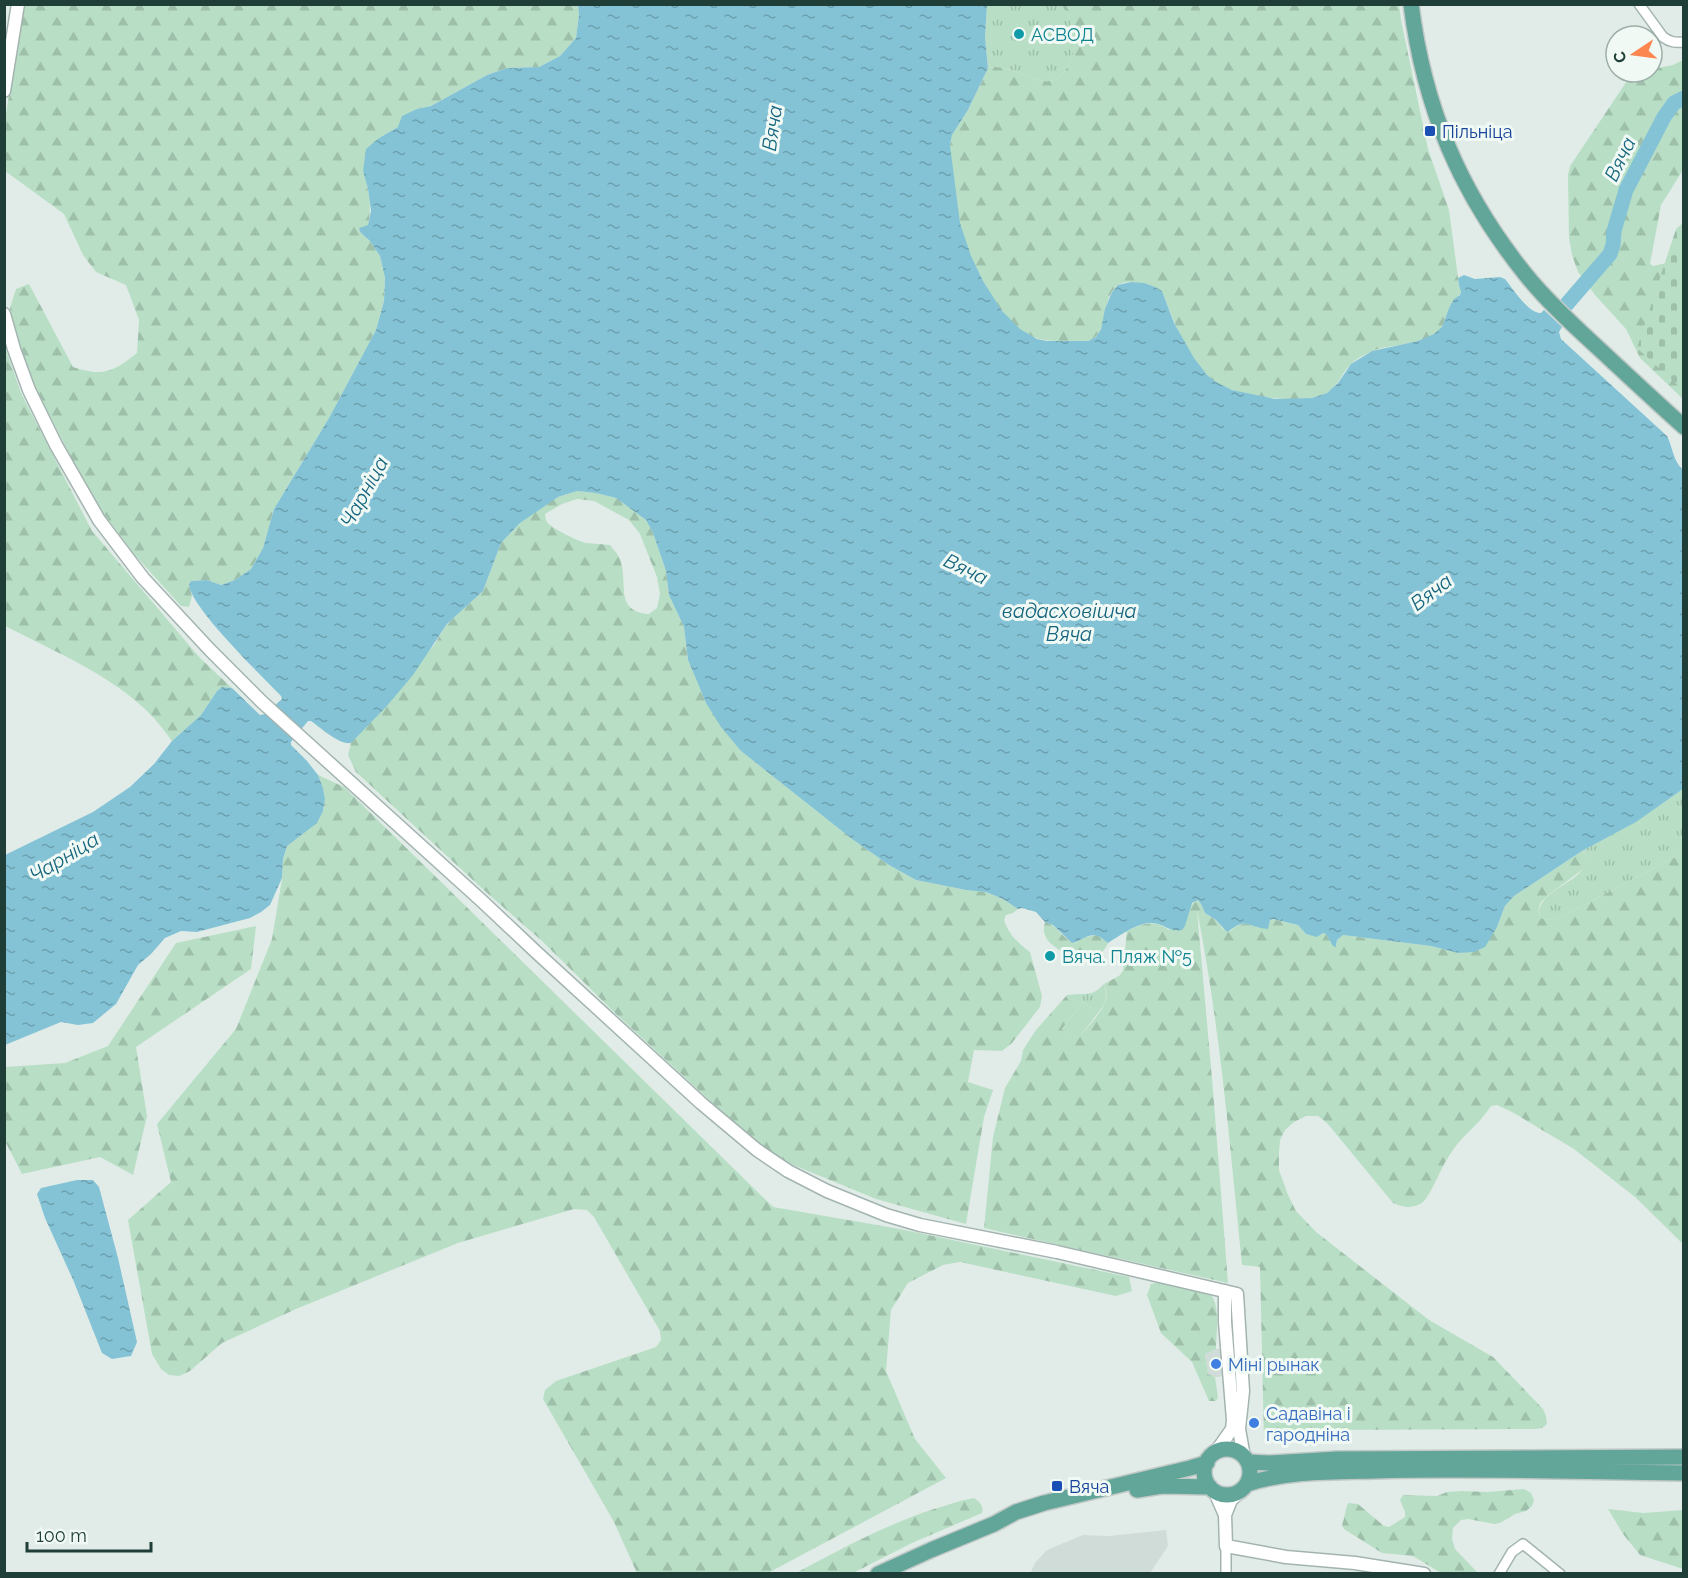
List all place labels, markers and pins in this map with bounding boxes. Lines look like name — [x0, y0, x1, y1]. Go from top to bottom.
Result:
place label: АСВОД — [1031, 24, 1094, 45]
marker: АСВОД — [1012, 27, 1026, 41]
place label: Пільніца — [1442, 121, 1512, 142]
marker: Пільніца — [1423, 124, 1437, 138]
place label: Вяча. Пляж №5 — [1062, 946, 1192, 967]
marker: Вяча. Пляж №5 — [1043, 949, 1057, 963]
place label: Міні рынак — [1228, 1354, 1320, 1375]
marker: Міні рынак — [1209, 1357, 1223, 1371]
place label: Садавіна і гародніна — [1266, 1403, 1351, 1445]
marker: Садавіна і гародніна — [1247, 1416, 1261, 1430]
place label: Вяча — [1069, 1476, 1109, 1497]
marker: Вяча — [1050, 1479, 1064, 1493]

